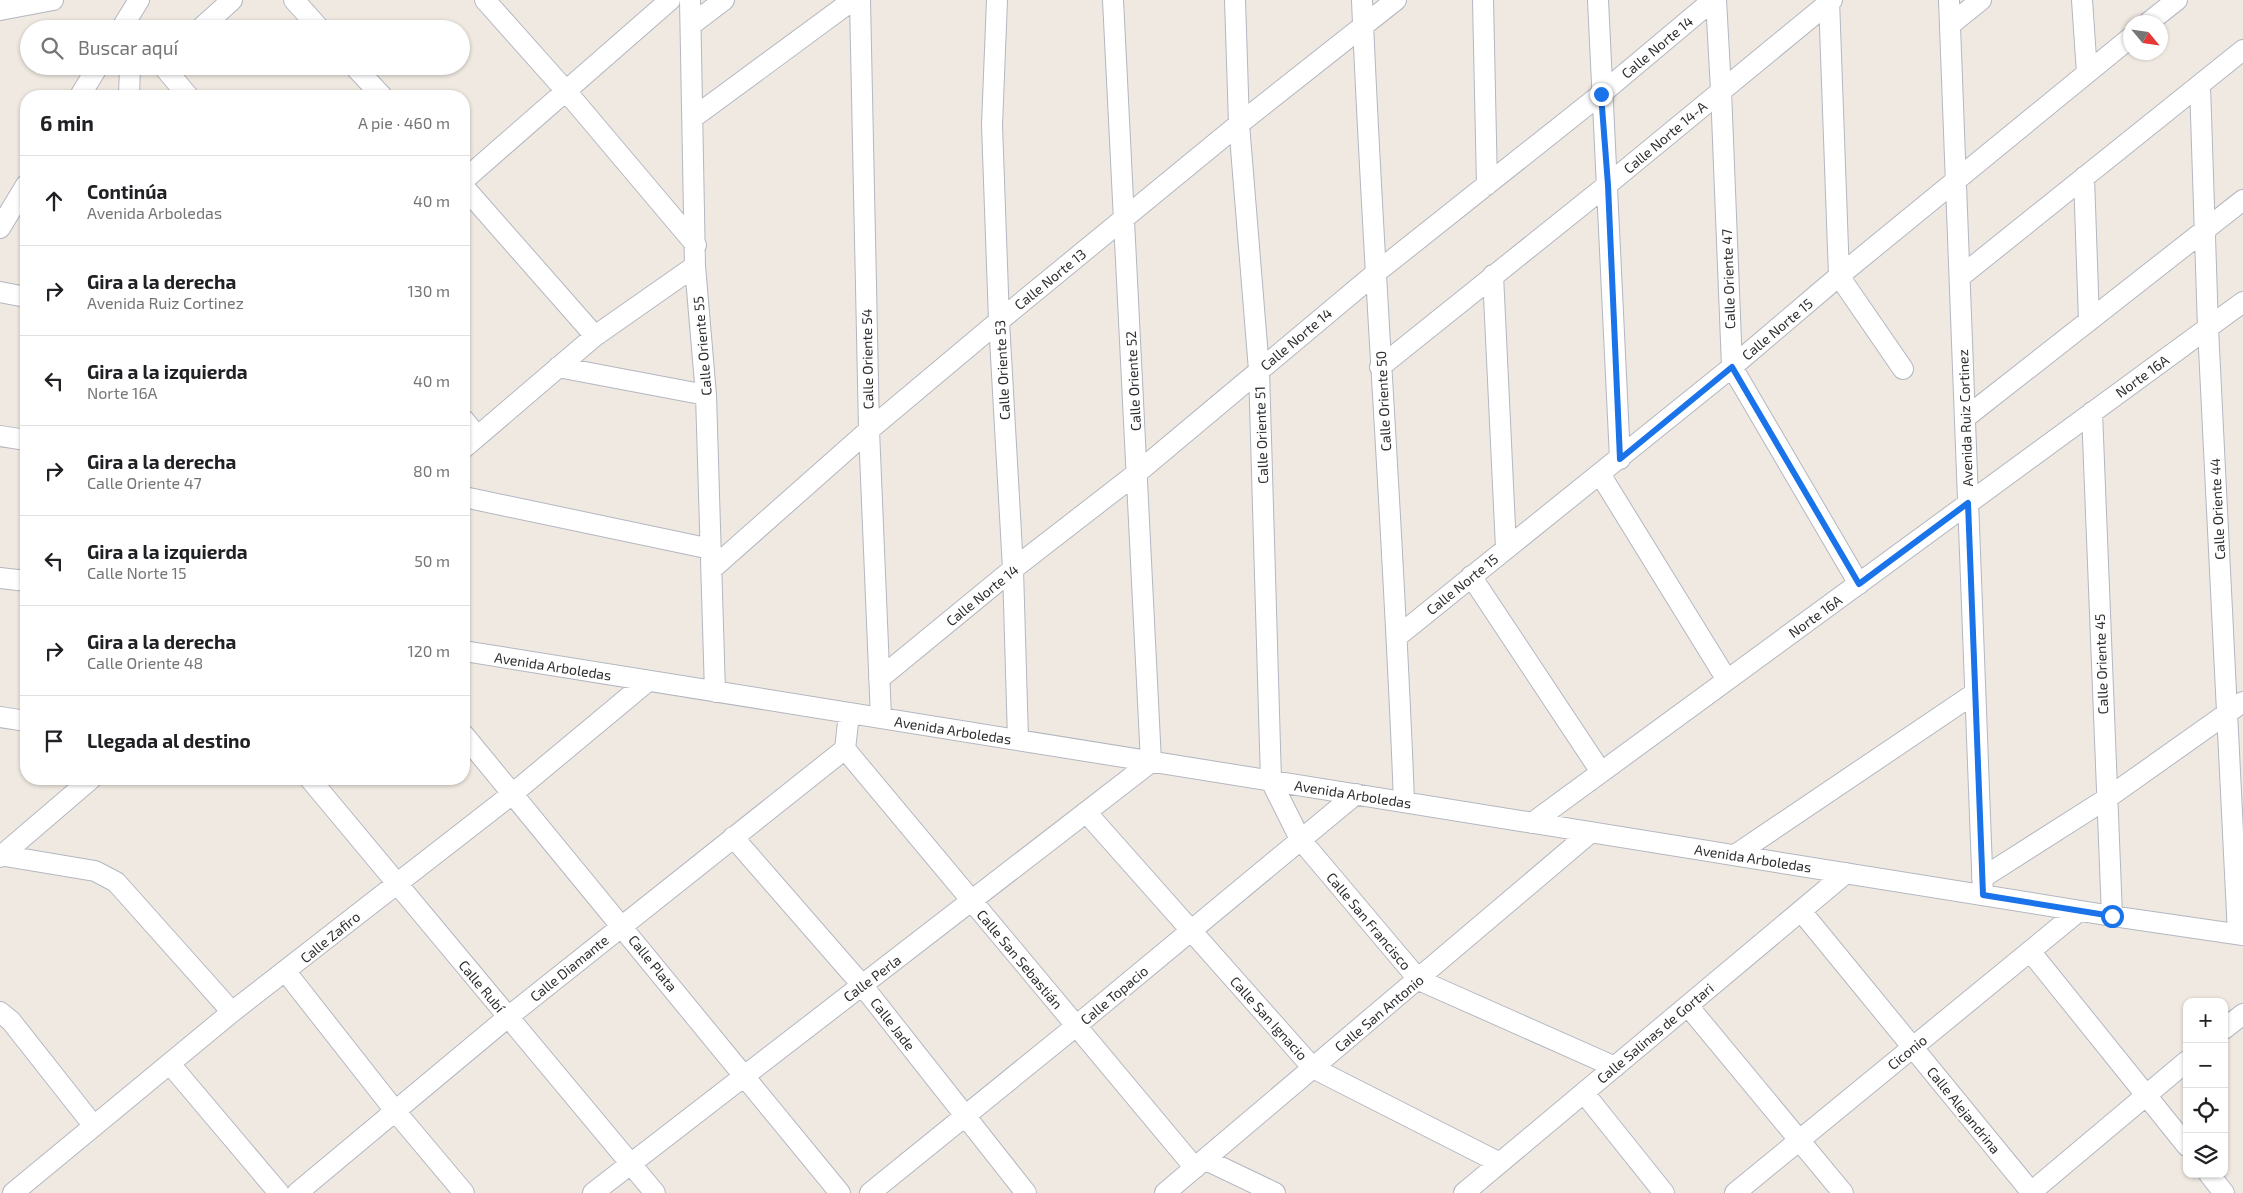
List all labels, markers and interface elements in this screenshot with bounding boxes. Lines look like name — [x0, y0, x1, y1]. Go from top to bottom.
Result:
street label: Calle Norte 14 — [1618, 12, 1696, 82]
north arrow — [2123, 15, 2168, 60]
search box — [20, 20, 470, 75]
icon: search — [38, 34, 66, 62]
text: Buscar aquí — [78, 36, 178, 59]
route end — [1590, 83, 1613, 106]
street label: Calle Norte 14-A — [1620, 97, 1710, 177]
text: 6 min — [40, 110, 94, 135]
text: A pie · 460 m — [358, 113, 450, 132]
text: Continúa — [87, 180, 167, 203]
icon: ahead — [40, 187, 68, 215]
text: 40 m — [413, 191, 450, 210]
text: Avenida Arboledas — [87, 203, 222, 222]
street label: Calle Oriente 47 — [1718, 228, 1738, 330]
street label: Calle Norte 13 — [1011, 245, 1089, 313]
text: Gira a la derecha — [87, 270, 236, 293]
icon: right — [40, 277, 68, 305]
text: 130 m — [408, 281, 450, 300]
text: Avenida Ruiz Cortinez — [87, 293, 244, 312]
street label: Calle Norte 15 — [1738, 294, 1816, 364]
street label: Calle Oriente 55 — [689, 296, 715, 396]
street label: Calle Norte 14 — [1257, 304, 1335, 374]
street label: Calle Oriente 54 — [858, 308, 876, 410]
street label: Calle Oriente 53 — [991, 320, 1013, 420]
street label: Calle Oriente 52 — [1122, 330, 1144, 431]
street label: Avenida Ruiz Cortinez — [1954, 349, 1976, 487]
street label: Calle Oriente 50 — [1372, 350, 1394, 452]
street label: Norte 16A — [2112, 351, 2172, 401]
text: Gira a la izquierda — [87, 360, 248, 383]
icon: left — [40, 367, 68, 395]
text: 40 m — [413, 371, 450, 390]
text: Norte 16A — [87, 383, 158, 402]
street label: Calle Oriente 51 — [1251, 386, 1271, 484]
text: Gira a la derecha — [87, 450, 236, 473]
icon: right — [40, 457, 68, 485]
street label: Calle Oriente 44 — [2206, 458, 2228, 560]
text: 80 m — [413, 461, 450, 480]
text: Calle Oriente 47 — [87, 473, 202, 492]
text: Gira a la izquierda — [87, 540, 248, 563]
icon: left — [40, 547, 68, 575]
street label: Calle Norte 15 — [1423, 550, 1501, 618]
text: 50 m — [414, 551, 450, 570]
street label: Calle Norte 14 — [942, 561, 1022, 629]
text: Calle Norte 15 — [87, 563, 187, 582]
street label: Norte 16A — [1785, 591, 1845, 641]
street label: Calle Oriente 45 — [2091, 613, 2111, 715]
text: Gira a la derecha — [87, 630, 236, 653]
icon: right — [40, 637, 68, 665]
text: 120 m — [407, 641, 450, 660]
street label: Avenida Arboledas — [493, 648, 613, 684]
text: Calle Oriente 48 — [87, 653, 203, 672]
street label: Avenida Arboledas — [893, 712, 1013, 748]
icon: arrive — [40, 727, 68, 755]
text: Llegada al destino — [87, 729, 251, 752]
street label: Avenida Arboledas — [1293, 776, 1413, 812]
street label: Avenida Arboledas — [1693, 840, 1813, 876]
street label: Calle San Francisco — [1323, 869, 1415, 973]
route start — [2101, 905, 2124, 928]
street label: Calle San Sebastián — [974, 906, 1066, 1012]
street label: Calle Zafiro — [297, 908, 363, 966]
street label: Calle Diamante — [526, 931, 612, 1005]
street label: Calle Plata — [625, 931, 681, 995]
street label: Calle Perla — [840, 951, 904, 1005]
street label: Calle Rubí — [455, 957, 509, 1016]
street label: Calle Topacio — [1077, 962, 1151, 1028]
street label: Calle San Antonio — [1331, 971, 1427, 1055]
street label: Calle San Ignacio — [1227, 973, 1311, 1063]
street label: Calle Salinas de Gortari — [1593, 979, 1717, 1087]
street label: Calle Jade — [867, 994, 919, 1054]
map controls — [2183, 998, 2228, 1178]
button: + — [2183, 998, 2228, 1043]
street label: Ciconio — [1884, 1031, 1930, 1073]
button: − — [2183, 1043, 2228, 1088]
street label: Calle Alejandrina — [1924, 1063, 2004, 1157]
button: locate — [2183, 1088, 2228, 1133]
button: layers — [2183, 1133, 2228, 1178]

